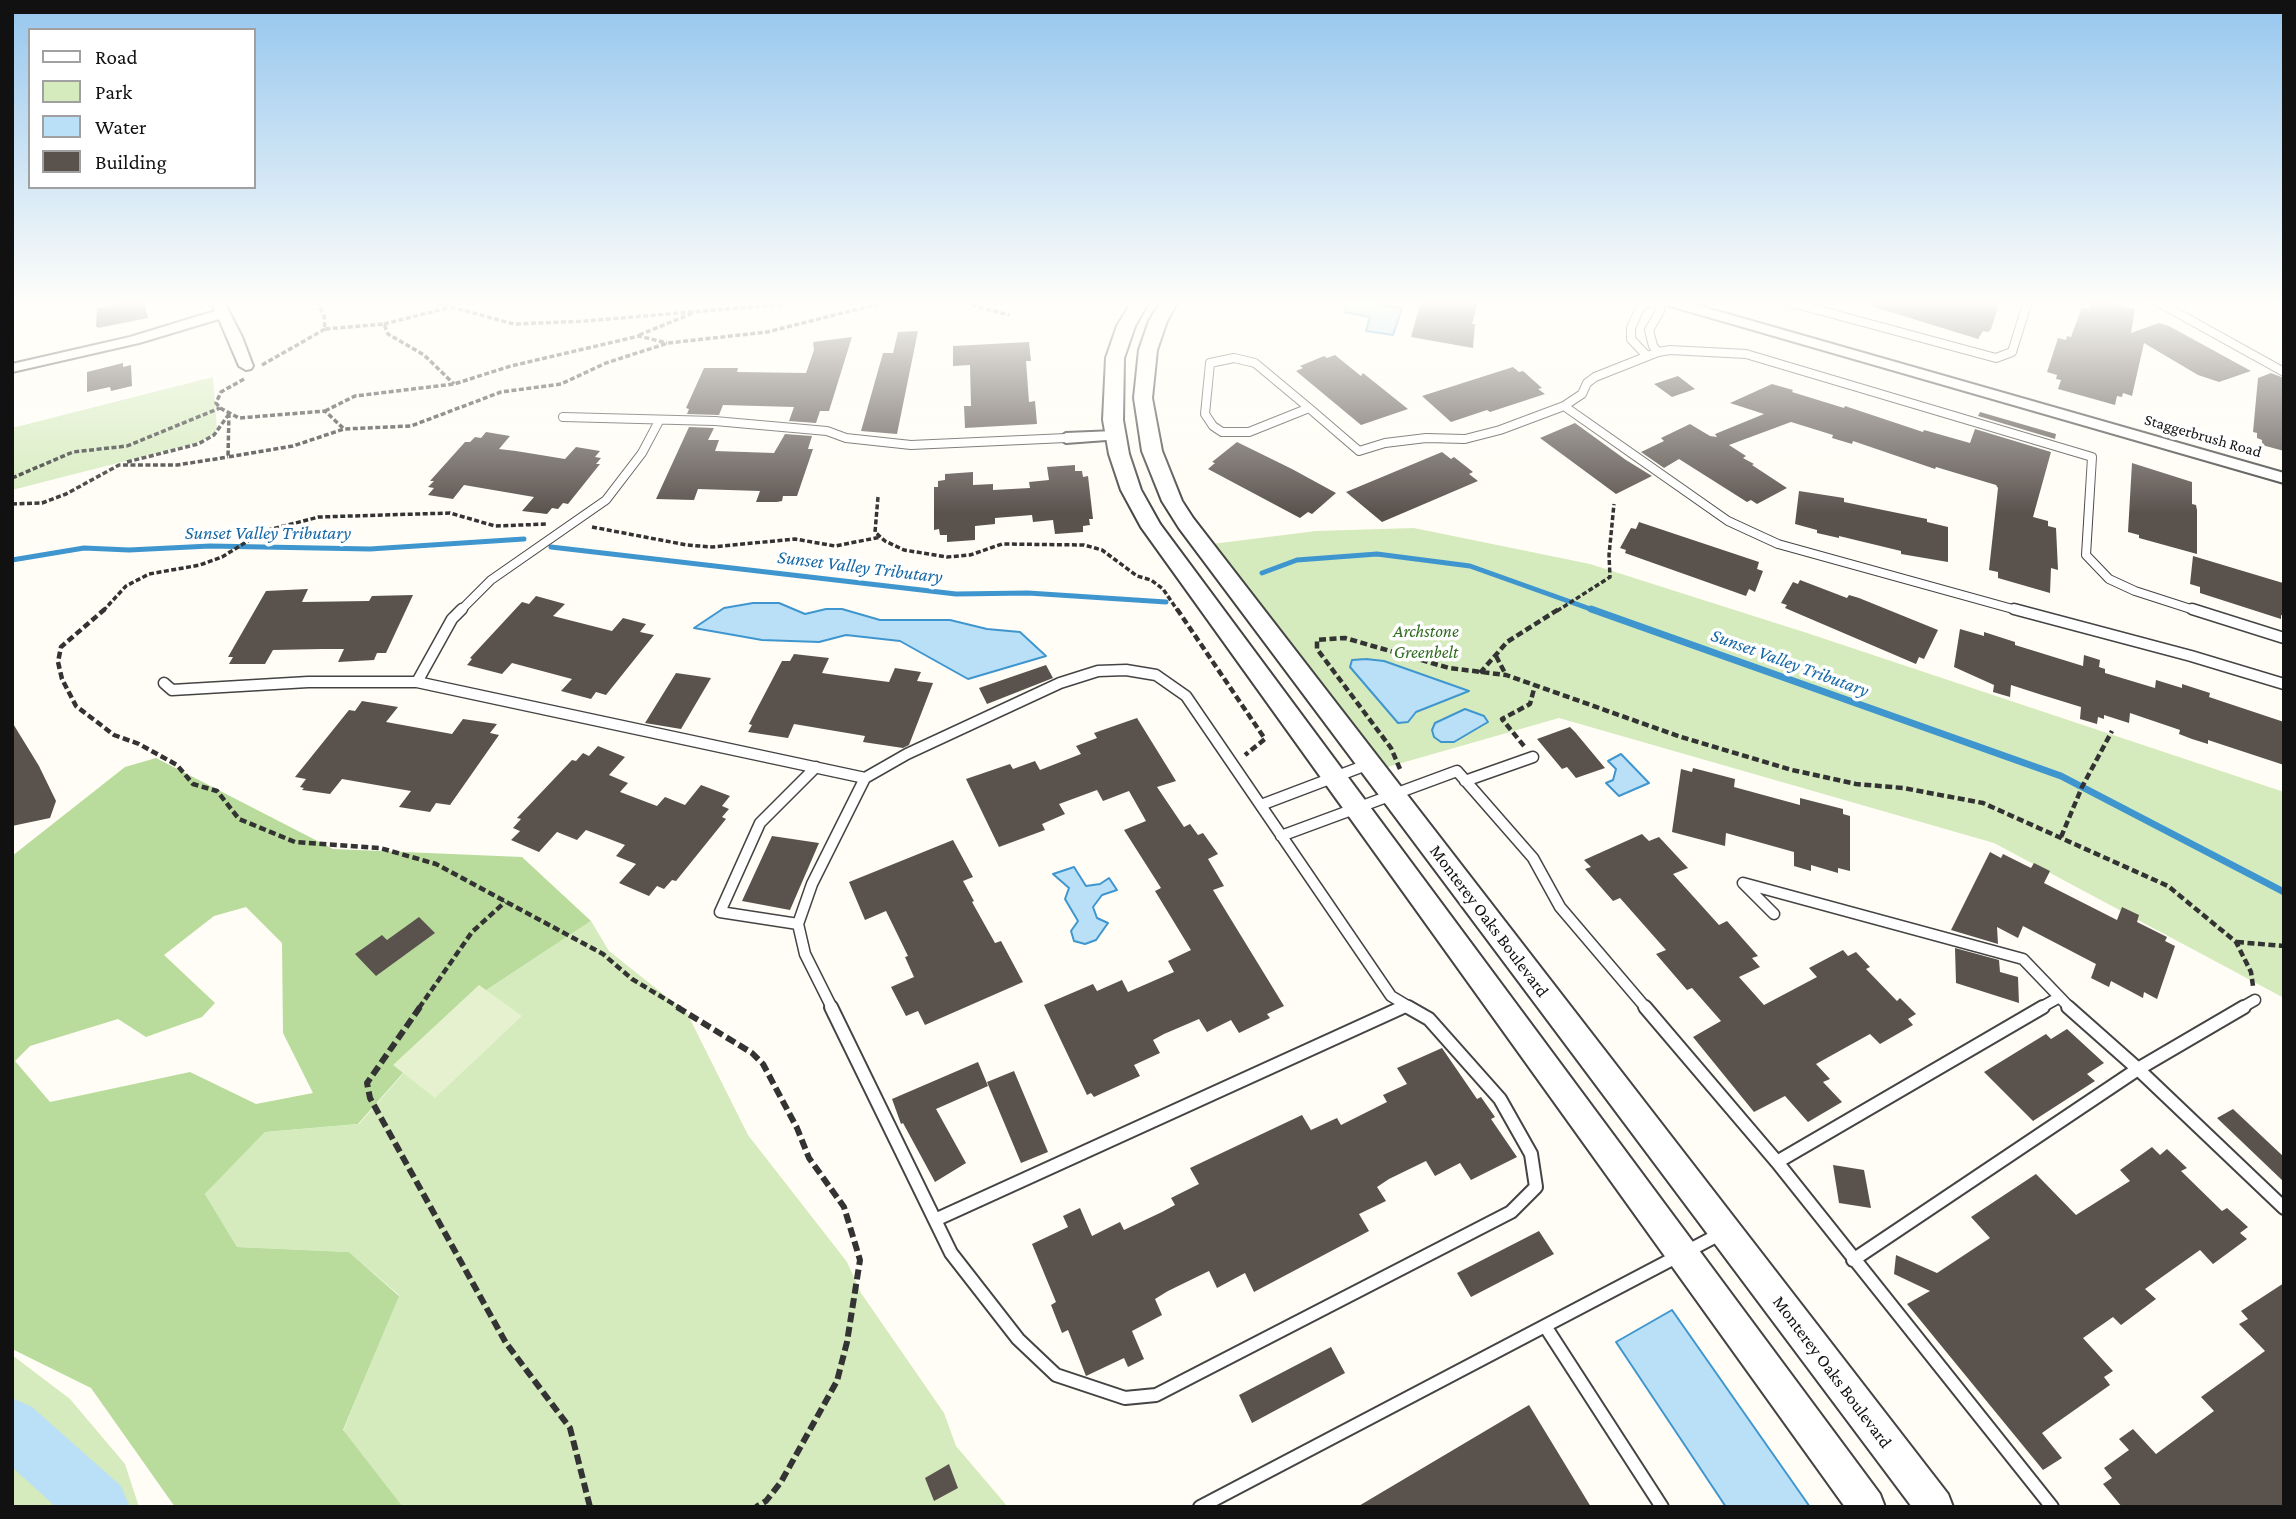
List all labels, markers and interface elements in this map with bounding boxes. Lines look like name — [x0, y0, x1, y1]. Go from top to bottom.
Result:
legend — [28, 28, 256, 189]
text: Road — [95, 45, 138, 69]
text: Park — [95, 80, 132, 104]
text: Water — [95, 115, 147, 139]
text: Building — [95, 150, 167, 174]
street label: Staggerbrush Road — [2142, 410, 2264, 462]
water label: Sunset Valley Tributary — [185, 522, 351, 544]
water label: Sunset Valley Tributary — [776, 546, 944, 588]
park label: Archstone Greenbelt — [1393, 620, 1459, 662]
water label: Sunset Valley Tributary — [1708, 624, 1872, 702]
street label: Monterey Oaks Boulevard — [1425, 841, 1553, 1001]
street label: Monterey Oaks Boulevard — [1768, 1292, 1896, 1452]

